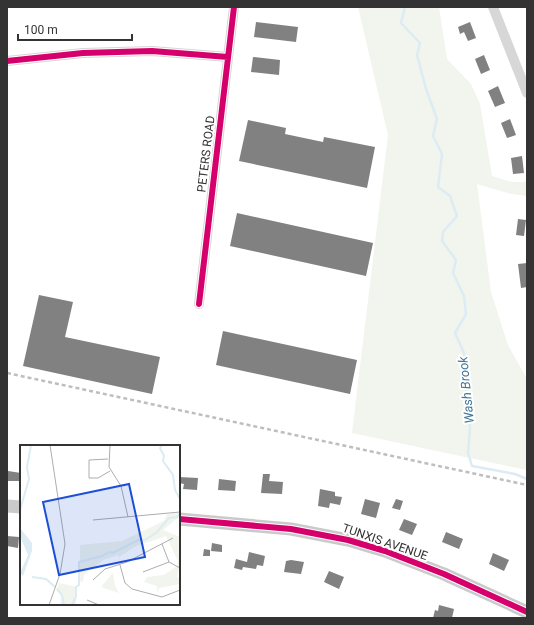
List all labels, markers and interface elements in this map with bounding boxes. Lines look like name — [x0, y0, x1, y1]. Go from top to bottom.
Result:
scale bar — [18, 16, 132, 42]
text: 100 m — [24, 23, 58, 37]
street label: PETERS ROAD — [194, 115, 218, 193]
water label: Wash Brook — [455, 355, 477, 424]
inset map — [20, 445, 180, 605]
street label: TUNXIS AVENUE — [340, 521, 430, 563]

